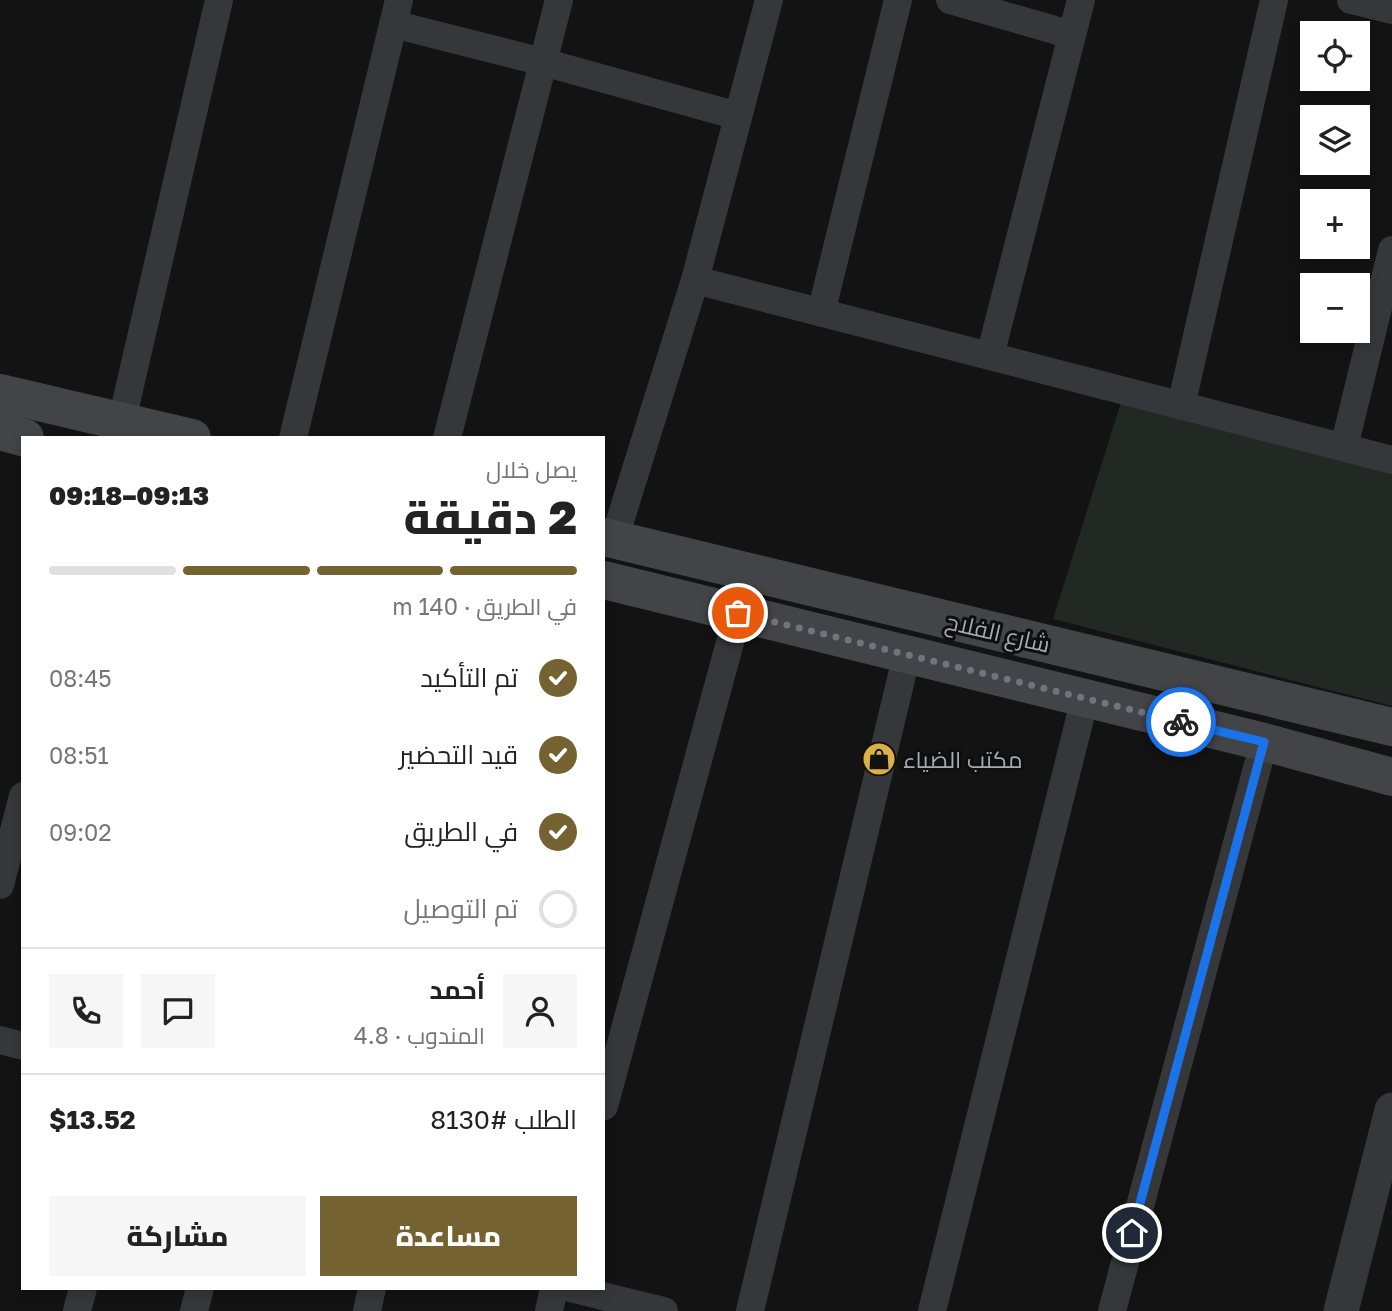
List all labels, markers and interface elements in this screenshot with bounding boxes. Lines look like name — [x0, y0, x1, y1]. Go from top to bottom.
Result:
map controls — [1300, 21, 1370, 343]
button: locate — [1300, 21, 1370, 91]
button: layers — [1300, 105, 1370, 175]
button: + — [1300, 189, 1370, 259]
button: − — [1300, 273, 1370, 343]
text: يصل خلال — [486, 455, 577, 483]
text: 09:13–09:18 — [49, 480, 209, 511]
text: 2 دقيقة — [403, 489, 577, 544]
pin — [708, 583, 768, 643]
text: في الطريق · 140 m — [392, 592, 577, 620]
icon: bag — [719, 594, 757, 632]
street label: شارع الفلاح — [942, 606, 1053, 661]
icon: check — [539, 659, 577, 697]
text: تم التأكيد — [420, 662, 518, 693]
text: 08:45 — [49, 664, 112, 692]
courier — [1146, 687, 1216, 757]
icon: bike — [1162, 703, 1200, 741]
icon: check — [539, 736, 577, 774]
text: قيد التحضير — [399, 739, 518, 770]
shop icon: مكتب الضياء — [860, 740, 898, 778]
text: 08:51 — [49, 741, 109, 769]
place label: مكتب الضياء — [903, 745, 1022, 773]
icon: check — [539, 813, 577, 851]
text: في الطريق — [404, 816, 518, 847]
text: 09:02 — [49, 818, 112, 846]
text: تم التوصيل — [403, 893, 518, 924]
button: phone — [49, 974, 123, 1048]
button: chat — [141, 974, 215, 1048]
text: أحمد — [429, 974, 485, 1005]
button: person — [503, 974, 577, 1048]
text: المندوب · 4.8 — [354, 1021, 485, 1049]
text: $13.52 — [49, 1104, 136, 1135]
text: الطلب #8130 — [430, 1104, 577, 1135]
button: مشاركة — [49, 1196, 306, 1276]
button: مساعدة — [320, 1196, 577, 1276]
pin — [1102, 1203, 1162, 1263]
icon: home — [1113, 1214, 1151, 1252]

